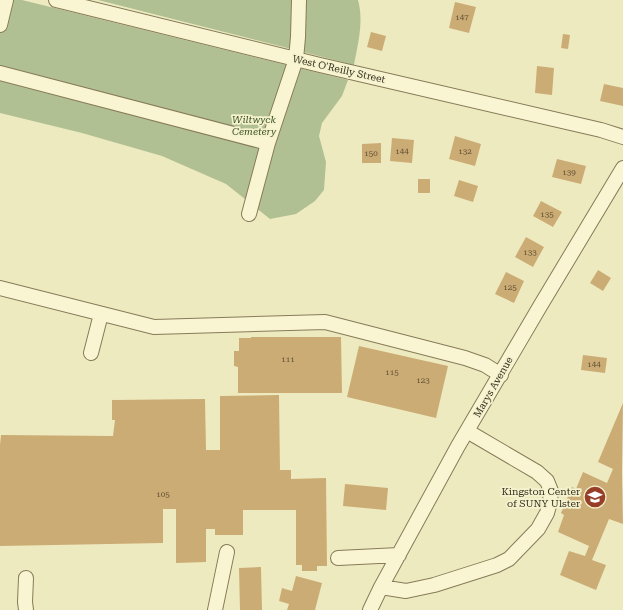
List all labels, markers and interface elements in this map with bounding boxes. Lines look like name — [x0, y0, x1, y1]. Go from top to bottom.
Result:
house number: 147 — [455, 13, 469, 22]
street label: West O'Reilly Street — [291, 53, 387, 85]
park label: Wiltwyck Cemetery — [232, 114, 277, 137]
house number: 144 — [395, 147, 409, 156]
house number: 132 — [458, 147, 472, 156]
house number: 150 — [364, 149, 378, 158]
house number: 139 — [562, 168, 576, 177]
house number: 135 — [540, 210, 554, 219]
house number: 133 — [523, 248, 537, 257]
house number: 125 — [503, 283, 517, 292]
street label: Marys Avenue — [471, 354, 515, 419]
house number: 111 — [281, 355, 295, 364]
house number: 144 — [587, 360, 601, 369]
house number: 115 — [385, 368, 399, 377]
house number: 123 — [416, 376, 430, 385]
school or university icon: Kingston Center of SUNY Ulster — [582, 484, 608, 510]
place label: Kingston Center of SUNY Ulster — [502, 486, 580, 509]
house number: 105 — [156, 490, 170, 499]

